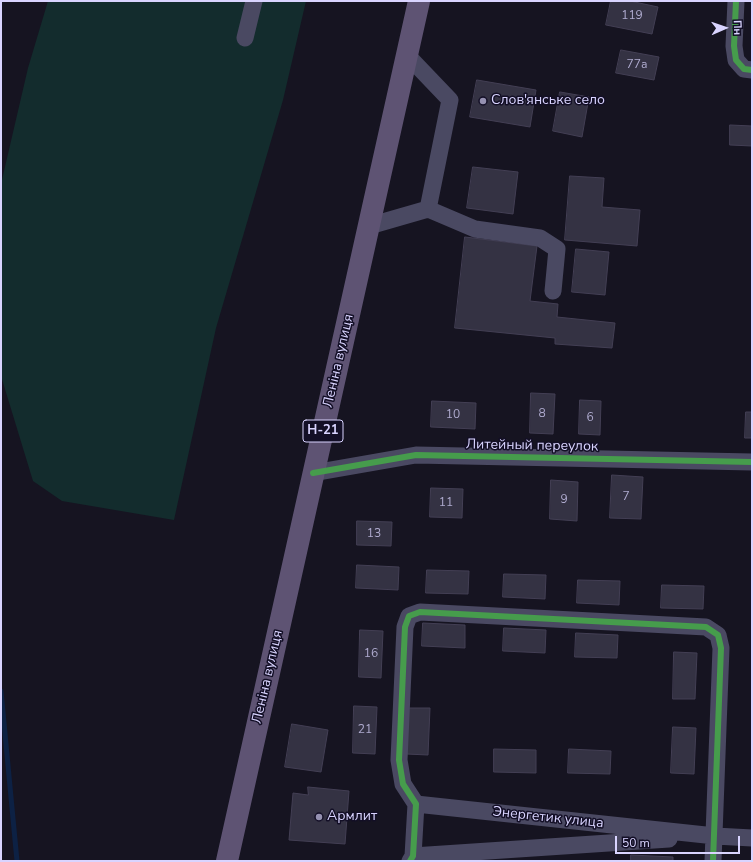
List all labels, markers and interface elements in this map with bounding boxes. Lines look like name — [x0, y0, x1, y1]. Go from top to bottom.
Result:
north arrow — [705, 8, 745, 48]
house number: 119 — [621, 9, 643, 23]
text: Пн — [730, 20, 745, 35]
house number: 77а — [627, 58, 647, 72]
place label: Слов'янське село — [491, 93, 605, 109]
marker: Слов'янське село — [478, 96, 488, 106]
street label: Леніна вулиця — [320, 313, 358, 409]
house number: 8 — [538, 407, 546, 421]
house number: 10 — [446, 408, 460, 422]
house number: 6 — [586, 411, 594, 425]
road number: Н-21 — [303, 420, 343, 442]
street label: Литейный переулок — [466, 436, 598, 456]
house number: 7 — [622, 490, 630, 504]
house number: 9 — [560, 493, 568, 507]
house number: 11 — [439, 496, 453, 510]
house number: 13 — [367, 527, 381, 541]
street label: Леніна вулиця — [249, 629, 287, 725]
house number: 16 — [364, 647, 378, 661]
house number: 21 — [358, 723, 372, 737]
street label: Энергетик улица — [492, 804, 604, 832]
place label: Армлит — [327, 809, 377, 825]
marker: Армлит — [314, 812, 324, 822]
scale bar — [617, 828, 742, 854]
text: 50 m — [622, 835, 650, 851]

